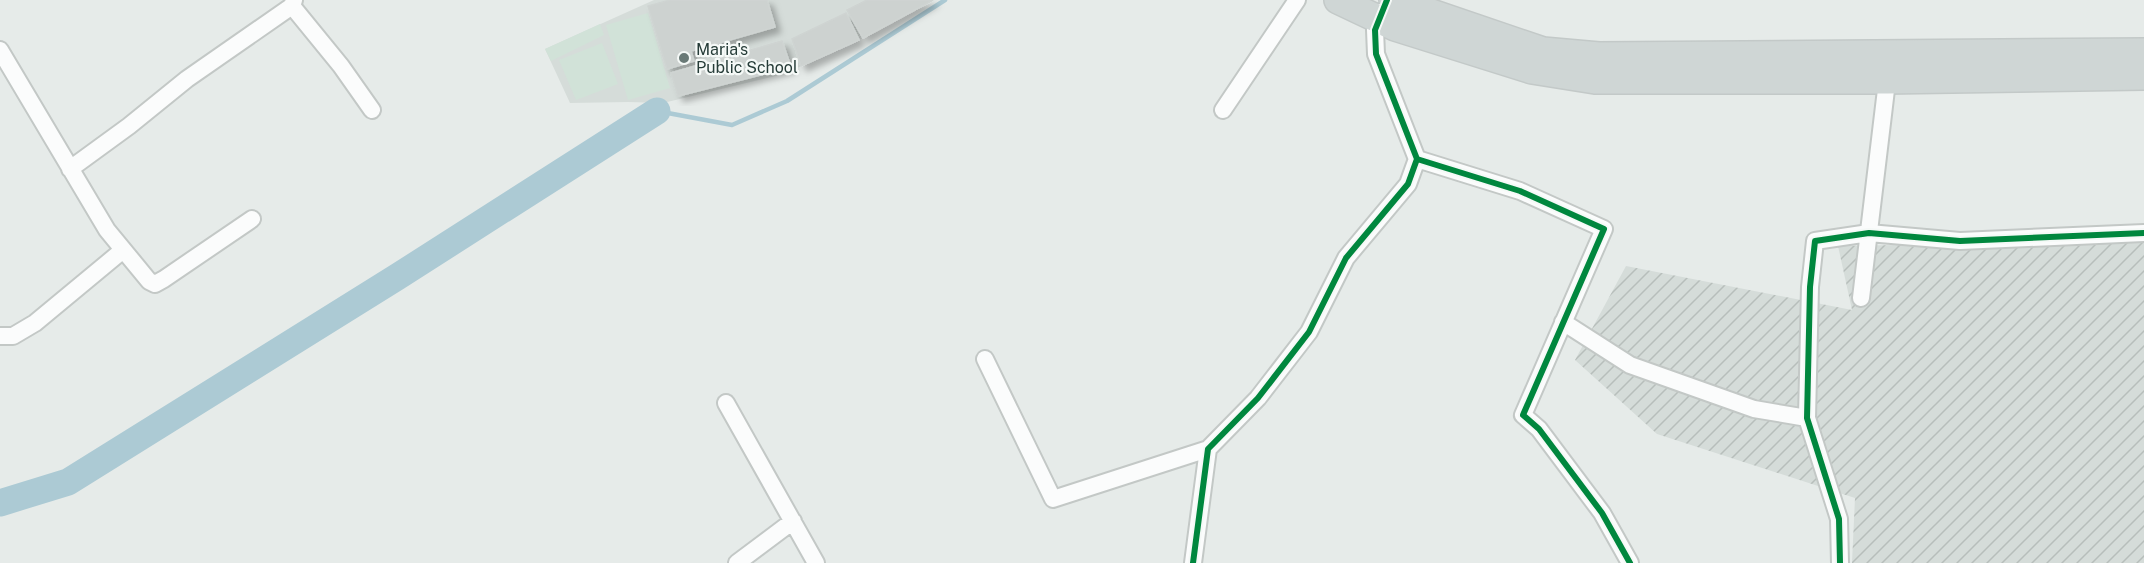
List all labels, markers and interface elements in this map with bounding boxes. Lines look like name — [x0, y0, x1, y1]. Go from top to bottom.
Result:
place label: Maria's Public School — [696, 40, 798, 77]
marker: Maria's Public School — [677, 51, 691, 65]

